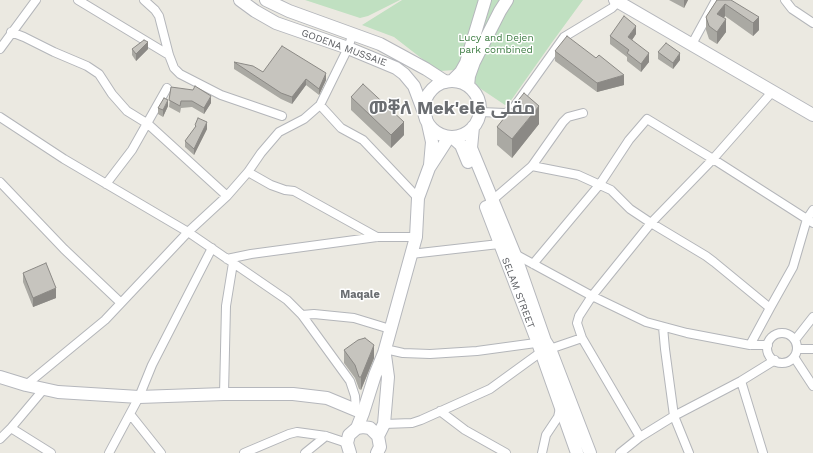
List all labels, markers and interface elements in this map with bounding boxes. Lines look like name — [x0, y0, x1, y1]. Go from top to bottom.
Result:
street label: GODENA MUSSAIE — [300, 27, 388, 69]
park label: Lucy and Dejen park combined — [458, 32, 534, 56]
district label: መቐለ Mek'elē مقلى — [369, 98, 535, 120]
street label: SELAM STREET — [499, 256, 537, 330]
district label: Maqale — [340, 288, 380, 302]

